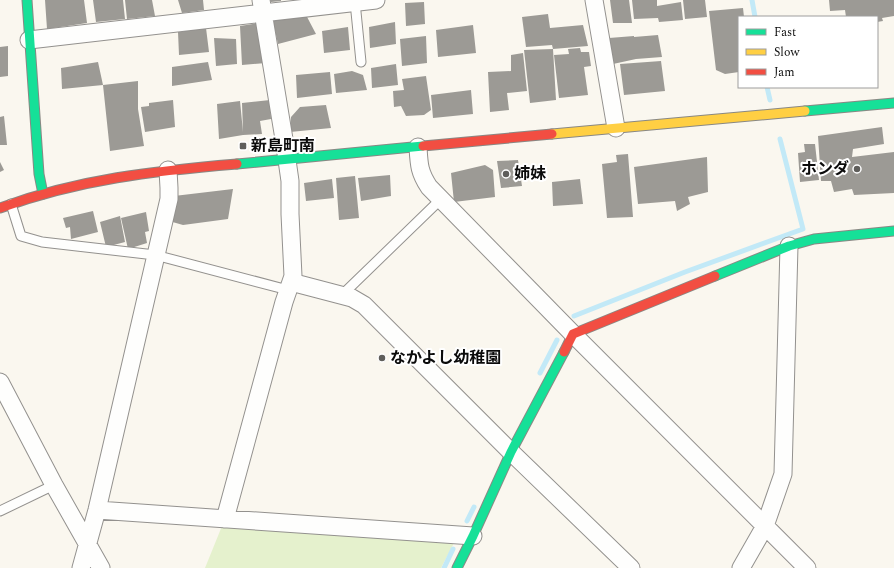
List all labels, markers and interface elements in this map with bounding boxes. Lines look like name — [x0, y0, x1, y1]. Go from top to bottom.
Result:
legend — [738, 16, 878, 88]
text: Fast — [774, 23, 796, 42]
text: Slow — [774, 43, 800, 62]
text: Jam — [774, 63, 795, 82]
place label: 新島町南 — [251, 134, 315, 158]
marker: 新島町南 — [238, 141, 248, 151]
place label: ホンダ — [801, 157, 849, 181]
place label: 姉妹 — [514, 162, 546, 186]
marker: ホンダ — [852, 164, 862, 174]
marker: 姉妹 — [501, 169, 511, 179]
place label: なかよし幼稚園 — [390, 346, 501, 370]
marker: なかよし幼稚園 — [377, 353, 387, 363]

